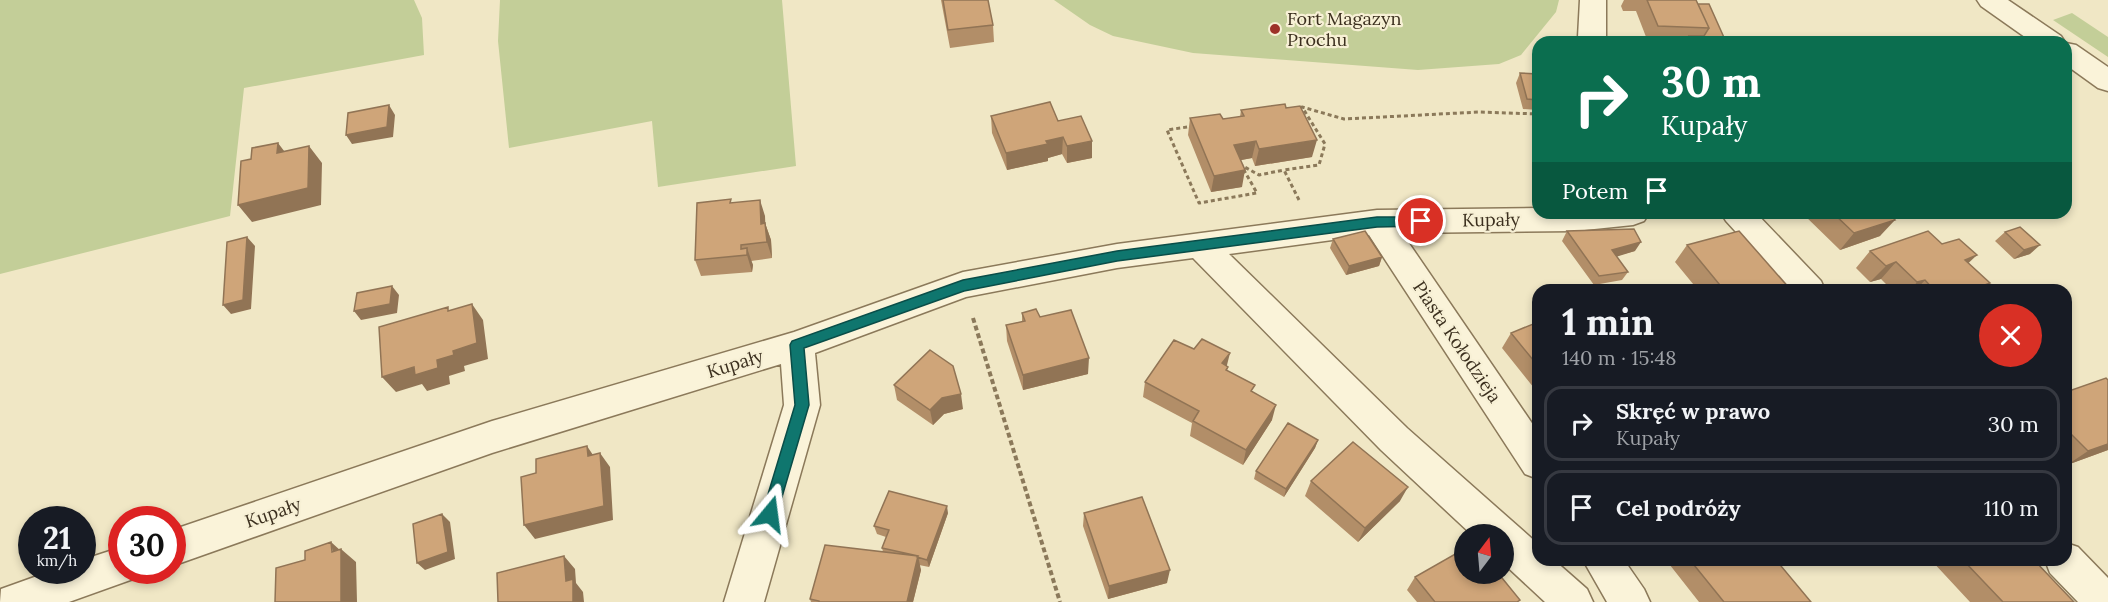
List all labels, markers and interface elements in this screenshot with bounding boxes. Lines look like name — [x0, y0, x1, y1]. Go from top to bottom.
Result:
place label: Fort Magazyn Prochu — [1287, 7, 1401, 51]
marker: Fort Magazyn Prochu — [1268, 22, 1282, 36]
text: 30 m — [1661, 55, 1761, 109]
icon: right — [1562, 60, 1640, 138]
text: Kupały — [1661, 108, 1748, 142]
icon: arrive — [1640, 174, 1673, 207]
text: Potem — [1562, 177, 1628, 205]
pin — [1395, 195, 1446, 246]
icon: arrive — [1404, 204, 1437, 237]
street label: Kupały — [1462, 207, 1521, 232]
street label: Piasta Kołodzieja — [1408, 276, 1507, 407]
text: 1 min — [1562, 299, 1654, 345]
button: close — [1979, 304, 2042, 367]
street label: Kupały — [704, 344, 766, 383]
text: 140 m · 15:48 — [1562, 345, 1676, 370]
text: Skręć w prawo — [1616, 397, 1770, 425]
icon: right — [1565, 407, 1598, 440]
text: 30 m — [1988, 410, 2039, 438]
text: Kupały — [1616, 425, 1680, 450]
position arrow — [738, 482, 802, 546]
icon: arrive — [1565, 491, 1598, 524]
street label: Kupały — [242, 492, 304, 533]
text: Cel podróży — [1616, 494, 1741, 522]
text: 110 m — [1984, 494, 2039, 522]
speed limit sign: 30 — [108, 506, 186, 584]
text: 21 — [43, 519, 71, 557]
north arrow — [1454, 524, 1514, 584]
map controls — [1454, 524, 1514, 584]
text: km/h — [37, 551, 77, 570]

